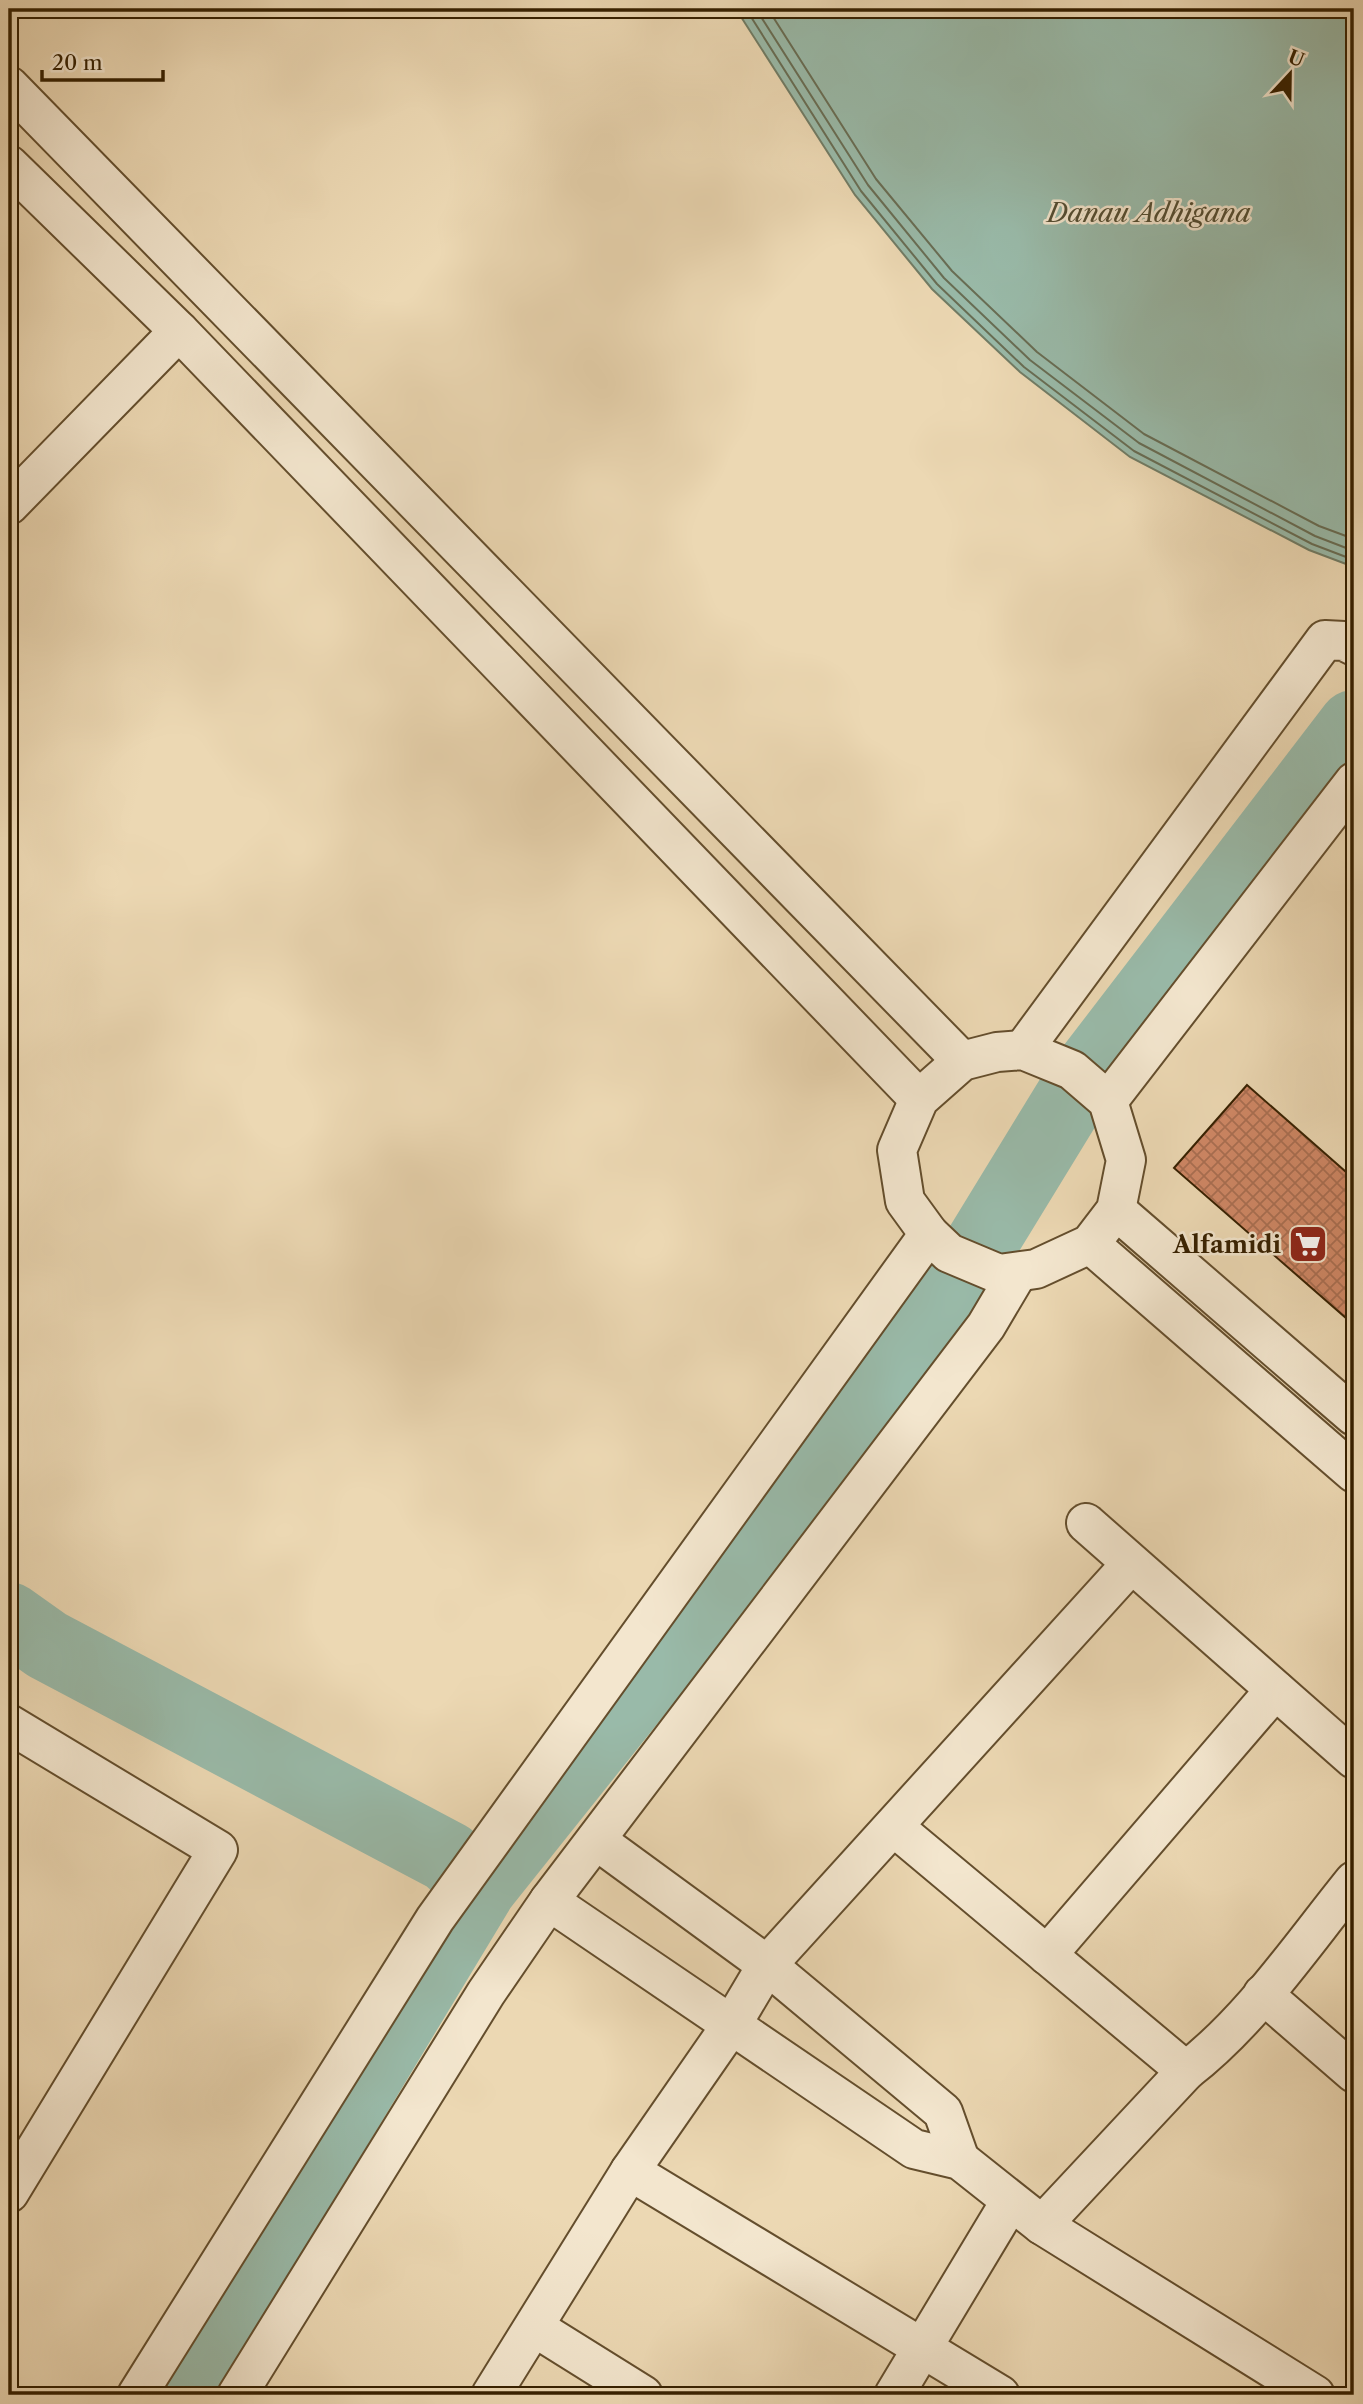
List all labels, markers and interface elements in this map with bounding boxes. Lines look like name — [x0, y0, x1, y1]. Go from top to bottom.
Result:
scale bar — [42, 38, 163, 82]
north arrow — [1254, 38, 1324, 108]
text: U — [1285, 45, 1308, 72]
text: 20 m — [52, 50, 103, 75]
water label: Danau Adhigana — [1045, 197, 1251, 229]
supermarket icon: Alfamidi — [1287, 1223, 1329, 1265]
place label: Alfamidi — [1172, 1230, 1281, 1259]

